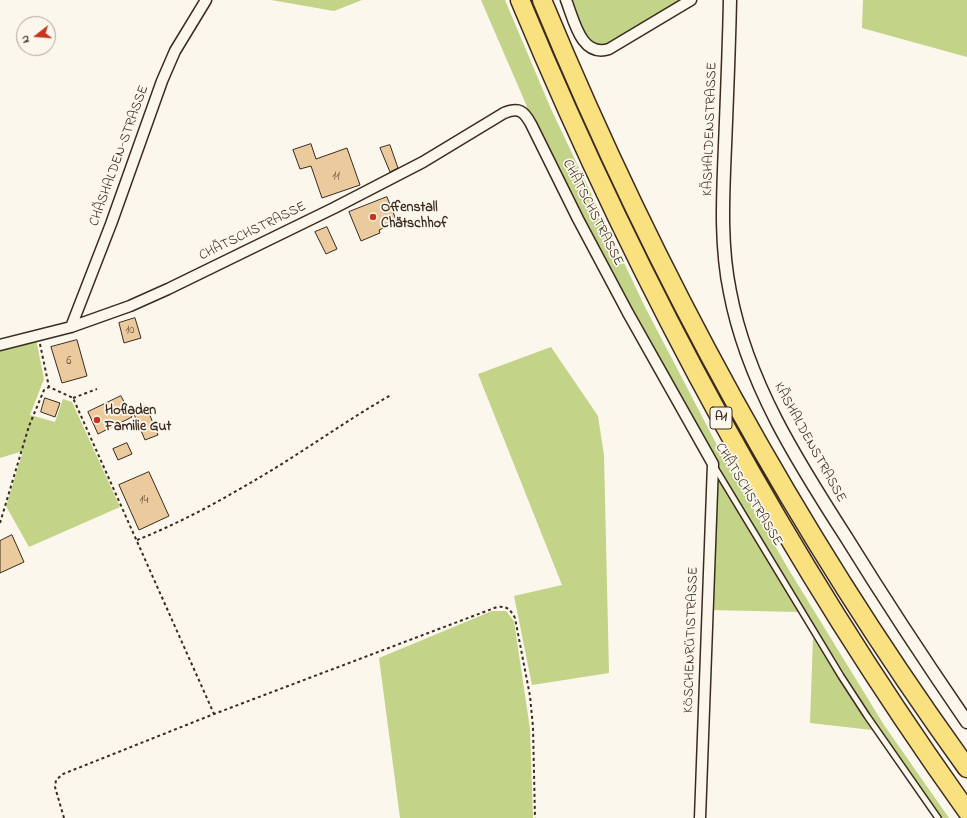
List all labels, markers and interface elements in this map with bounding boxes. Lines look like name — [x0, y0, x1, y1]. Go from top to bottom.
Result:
north arrow — [16, 16, 56, 56]
text: N — [17, 33, 34, 45]
street label: KÄSHALDENSTRASSE — [700, 62, 722, 196]
street label: CHÄSHALDEN-STRASSE — [87, 83, 153, 229]
street label: CHÄTSCHSTRASSE — [558, 157, 626, 269]
house number: 11 — [332, 170, 340, 184]
street label: CHÄTSCHSTRASSE — [197, 199, 309, 265]
place label: Offenstall Chätschhof — [381, 201, 448, 234]
marker: Offenstall Chätschhof — [368, 212, 378, 222]
house number: 10 — [126, 324, 134, 338]
house number: 6 — [66, 355, 72, 369]
street label: KÄSHALDENSTRASSE — [769, 380, 849, 506]
place label: Hofladen Familie Gut — [105, 404, 171, 436]
road number: A1 — [710, 407, 732, 429]
marker: Hofladen Familie Gut — [92, 415, 102, 425]
street label: CHÄTSCHSTRASSE — [711, 440, 785, 550]
house number: 14 — [140, 494, 148, 508]
street label: KÖSCHENRÜTISTRASSE — [681, 567, 703, 713]

